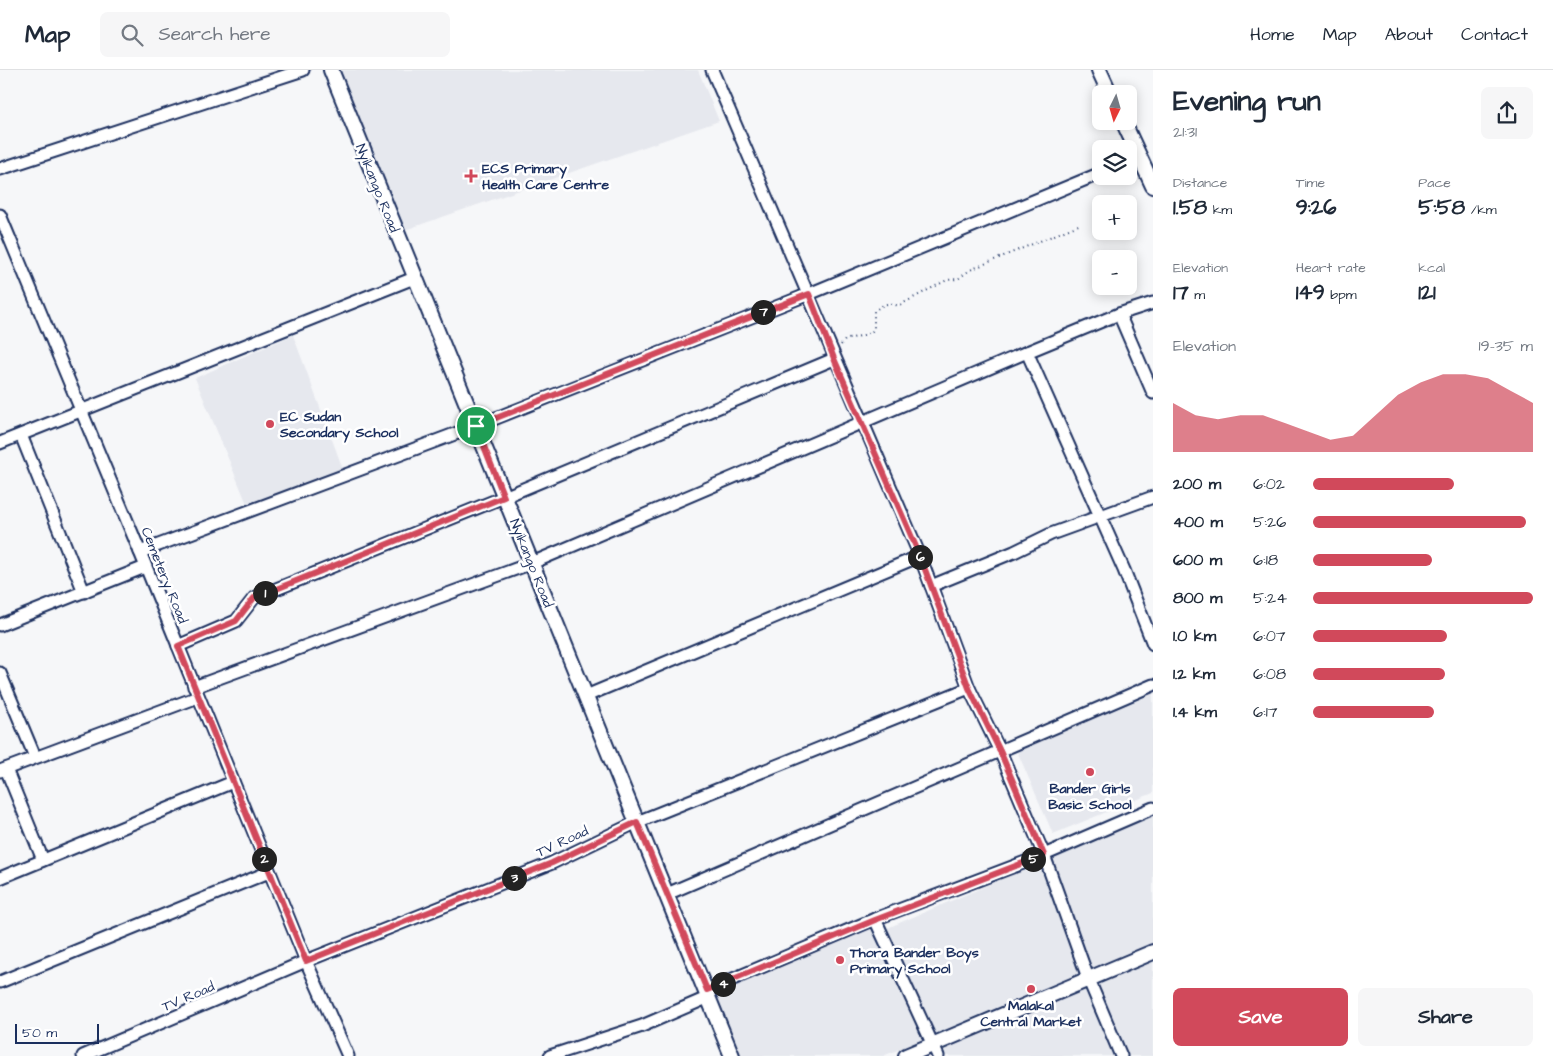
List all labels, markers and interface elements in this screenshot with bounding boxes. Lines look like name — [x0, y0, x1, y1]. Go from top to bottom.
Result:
search box — [100, 12, 450, 57]
text: Map — [25, 18, 70, 52]
icon: search — [118, 21, 146, 49]
text: Search here — [158, 21, 271, 48]
text: Home — [1250, 22, 1295, 47]
text: Map — [1323, 22, 1357, 47]
text: About — [1385, 22, 1433, 47]
text: Contact — [1461, 22, 1528, 47]
text: Evening run — [1173, 82, 1321, 121]
north arrow — [1092, 85, 1138, 130]
map controls — [1092, 85, 1137, 295]
button: share — [1481, 87, 1533, 139]
text: 21:31 — [1173, 121, 1197, 143]
button: layers — [1092, 140, 1137, 185]
street label: Nyikango Road — [350, 141, 404, 236]
place label: ECS Primary Health Care Centre — [482, 159, 609, 195]
marker: ECS Primary Health Care Centre — [464, 169, 478, 183]
text: Distance — [1173, 173, 1227, 193]
text: Time — [1296, 173, 1325, 193]
text: Pace — [1418, 173, 1451, 193]
text: 1.58 — [1173, 193, 1207, 222]
text: 9:26 — [1296, 193, 1336, 222]
text: 5:58 — [1418, 193, 1465, 222]
button: + — [1092, 195, 1137, 240]
text: km — [1207, 200, 1232, 220]
text: /km — [1465, 200, 1497, 220]
button: − — [1092, 250, 1137, 295]
text: Elevation — [1173, 258, 1228, 278]
text: Heart rate — [1296, 258, 1366, 278]
text: kcal — [1418, 258, 1445, 278]
text: 17 — [1173, 278, 1189, 307]
text: 149 — [1296, 278, 1325, 307]
text: 121 — [1418, 278, 1436, 307]
text: m — [1189, 285, 1205, 305]
text: bpm — [1325, 285, 1357, 305]
pin: 7 — [750, 300, 776, 324]
text: 7 — [759, 302, 768, 322]
text: Elevation — [1173, 335, 1236, 357]
text: 19–35 m — [1479, 335, 1533, 357]
pin — [455, 405, 497, 447]
place label: EC Sudan Secondary School — [279, 407, 399, 443]
icon: arrive — [462, 412, 490, 440]
marker: EC Sudan Secondary School — [264, 418, 276, 430]
text: 200 m — [1173, 473, 1221, 495]
text: 6:02 — [1253, 473, 1285, 495]
text: 400 m — [1173, 511, 1223, 533]
text: 5:26 — [1253, 511, 1286, 533]
street label: Nyikango Road — [504, 516, 558, 611]
street label: Cemetery Road — [136, 524, 193, 627]
pin: 6 — [908, 544, 932, 570]
text: 6 — [916, 547, 925, 567]
text: 600 m — [1173, 549, 1222, 571]
text: 6:18 — [1253, 549, 1278, 571]
pin: 1 — [252, 580, 278, 606]
text: 1 — [265, 583, 266, 603]
text: 800 m — [1173, 587, 1222, 609]
text: 5:24 — [1253, 587, 1287, 609]
text: 1.0 km — [1173, 625, 1216, 647]
text: 6:07 — [1253, 625, 1286, 647]
text: 1.2 km — [1173, 663, 1215, 685]
text: 6:08 — [1253, 663, 1286, 685]
text: 1.4 km — [1173, 701, 1217, 723]
text: 6:17 — [1253, 701, 1278, 723]
marker: Bander Girls Basic School — [1084, 766, 1096, 778]
place label: Bander Girls Basic School — [1048, 779, 1133, 815]
street label: TV Road — [533, 821, 592, 863]
pin: 2 — [252, 846, 276, 872]
pin: 5 — [1020, 846, 1046, 872]
text: 2 — [260, 849, 269, 869]
text: 5 — [1029, 849, 1038, 869]
pin: 3 — [502, 866, 526, 890]
text: 3 — [511, 868, 518, 888]
place label: Thora Bander Boys Primary School — [849, 943, 979, 979]
marker: Thora Bander Boys Primary School — [834, 954, 846, 966]
pin: 4 — [710, 972, 736, 996]
text: 4 — [719, 974, 728, 994]
street label: TV Road — [159, 977, 218, 1017]
marker: Malakal Central Market — [1025, 983, 1037, 995]
button: Save — [1173, 988, 1348, 1046]
button: Share — [1358, 988, 1533, 1046]
place label: Malakal Central Market — [980, 996, 1082, 1032]
scale bar — [15, 1021, 99, 1044]
text: 50 m — [22, 1023, 57, 1043]

